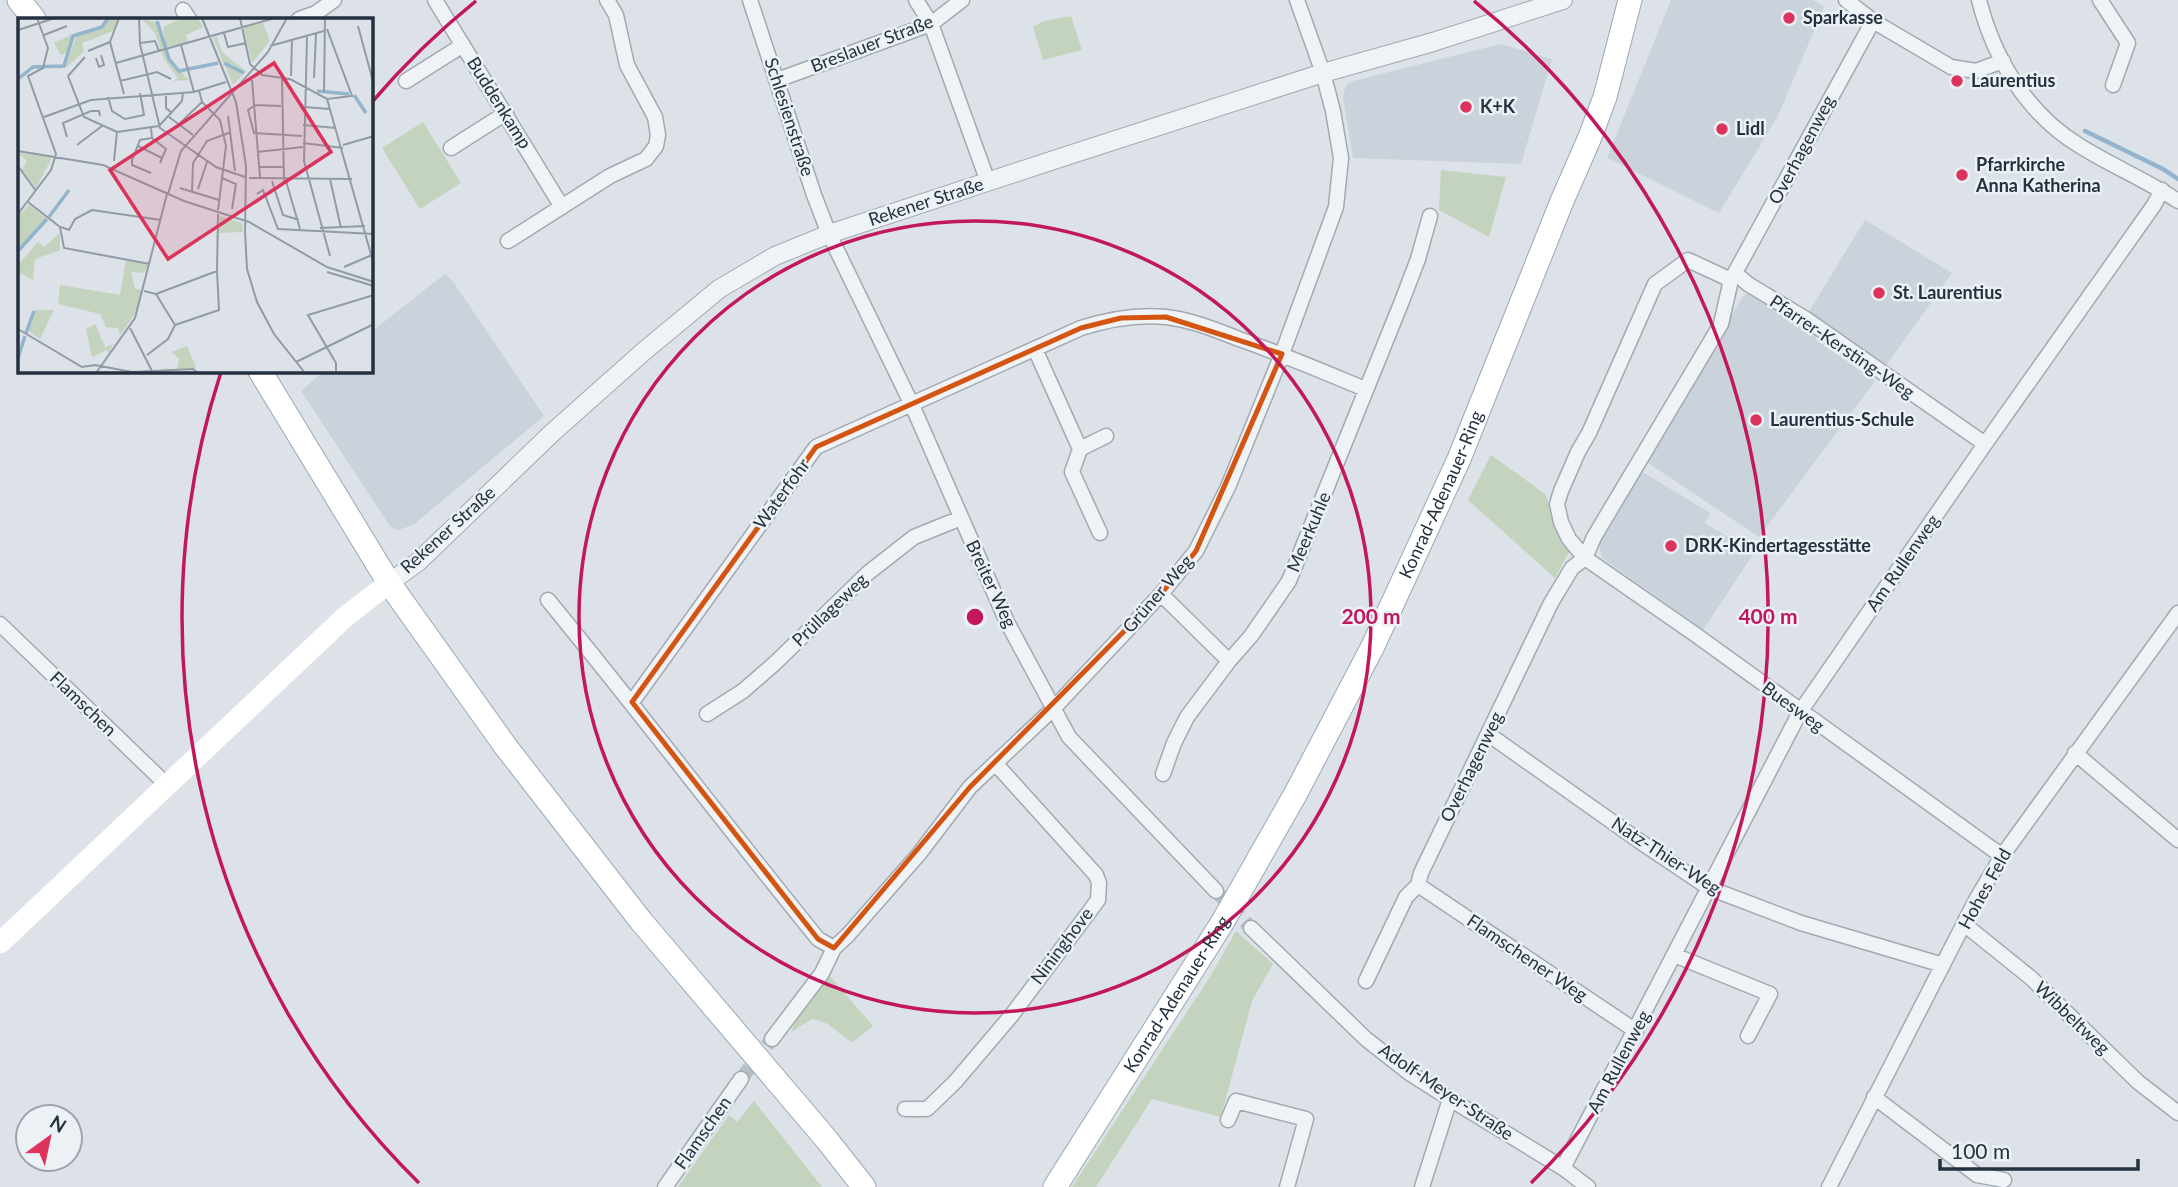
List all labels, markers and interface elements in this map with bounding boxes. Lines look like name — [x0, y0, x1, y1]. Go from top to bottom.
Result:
place label: Sparkasse — [1803, 6, 1883, 28]
street label: Breslauer Straße — [807, 10, 936, 77]
marker: Sparkasse — [1781, 10, 1797, 26]
inset map — [18, 18, 373, 373]
street label: Buddenkamp — [463, 52, 537, 152]
street label: Schlesienstraße — [760, 55, 819, 179]
place label: Laurentius — [1971, 69, 2055, 91]
marker: Laurentius — [1949, 73, 1965, 89]
street label: Overhagenweg — [1763, 91, 1839, 208]
place label: K+K — [1480, 95, 1516, 117]
marker: K+K — [1458, 99, 1474, 115]
place label: Lidl — [1736, 117, 1765, 139]
marker: Lidl — [1714, 121, 1730, 137]
place label: Pfarrkirche Anna Katherina — [1975, 153, 2101, 196]
marker: Pfarrkirche Anna Katherina — [1954, 167, 1970, 183]
street label: Rekener Straße — [865, 172, 986, 230]
place label: St. Laurentius — [1893, 281, 2002, 303]
marker: St. Laurentius — [1871, 285, 1887, 301]
street label: Pfarrer-Kersting-Weg — [1766, 290, 1919, 403]
street label: Konrad-Adenauer-Ring — [1394, 407, 1487, 582]
place label: Laurentius-Schule — [1770, 408, 1914, 430]
marker: Laurentius-Schule — [1748, 412, 1764, 428]
street label: Waterfohr — [748, 454, 814, 533]
street label: Rekener Straße — [395, 481, 499, 578]
street label: Meerkuhle — [1281, 488, 1335, 575]
street label: Am Rullenweg — [1861, 510, 1944, 615]
place label: DRK-Kindertagesstätte — [1685, 534, 1871, 556]
street label: Breiter Weg — [962, 536, 1022, 631]
marker: DRK-Kindertagesstätte — [1663, 538, 1679, 554]
street label: Grüner Weg — [1117, 550, 1197, 637]
street label: Prüllageweg — [787, 568, 872, 651]
text: 200 m — [1341, 603, 1401, 628]
text: 400 m — [1738, 603, 1798, 628]
centre of rings — [963, 605, 987, 629]
street label: Flamschen — [46, 666, 122, 740]
street label: Buesweg — [1758, 676, 1829, 736]
street label: Overhagenweg — [1435, 708, 1507, 825]
street label: Natz-Thier-Weg — [1608, 812, 1725, 899]
street label: Hohes Feld — [1953, 844, 2015, 933]
street label: Nininghove — [1025, 903, 1097, 988]
street label: Flamschener Weg — [1463, 909, 1592, 1006]
street label: Konrad-Adenauer-Ring — [1118, 911, 1234, 1076]
street label: Wibbeltweg — [2030, 976, 2115, 1059]
street label: Am Rullenweg — [1582, 1006, 1654, 1117]
street label: Adolf-Meyer-Straße — [1375, 1038, 1518, 1144]
street label: Flamschen — [669, 1092, 735, 1173]
north arrow — [14, 1103, 84, 1173]
text: N — [46, 1110, 71, 1137]
scale bar — [1940, 1128, 2138, 1172]
text: 100 m — [1951, 1138, 2010, 1163]

